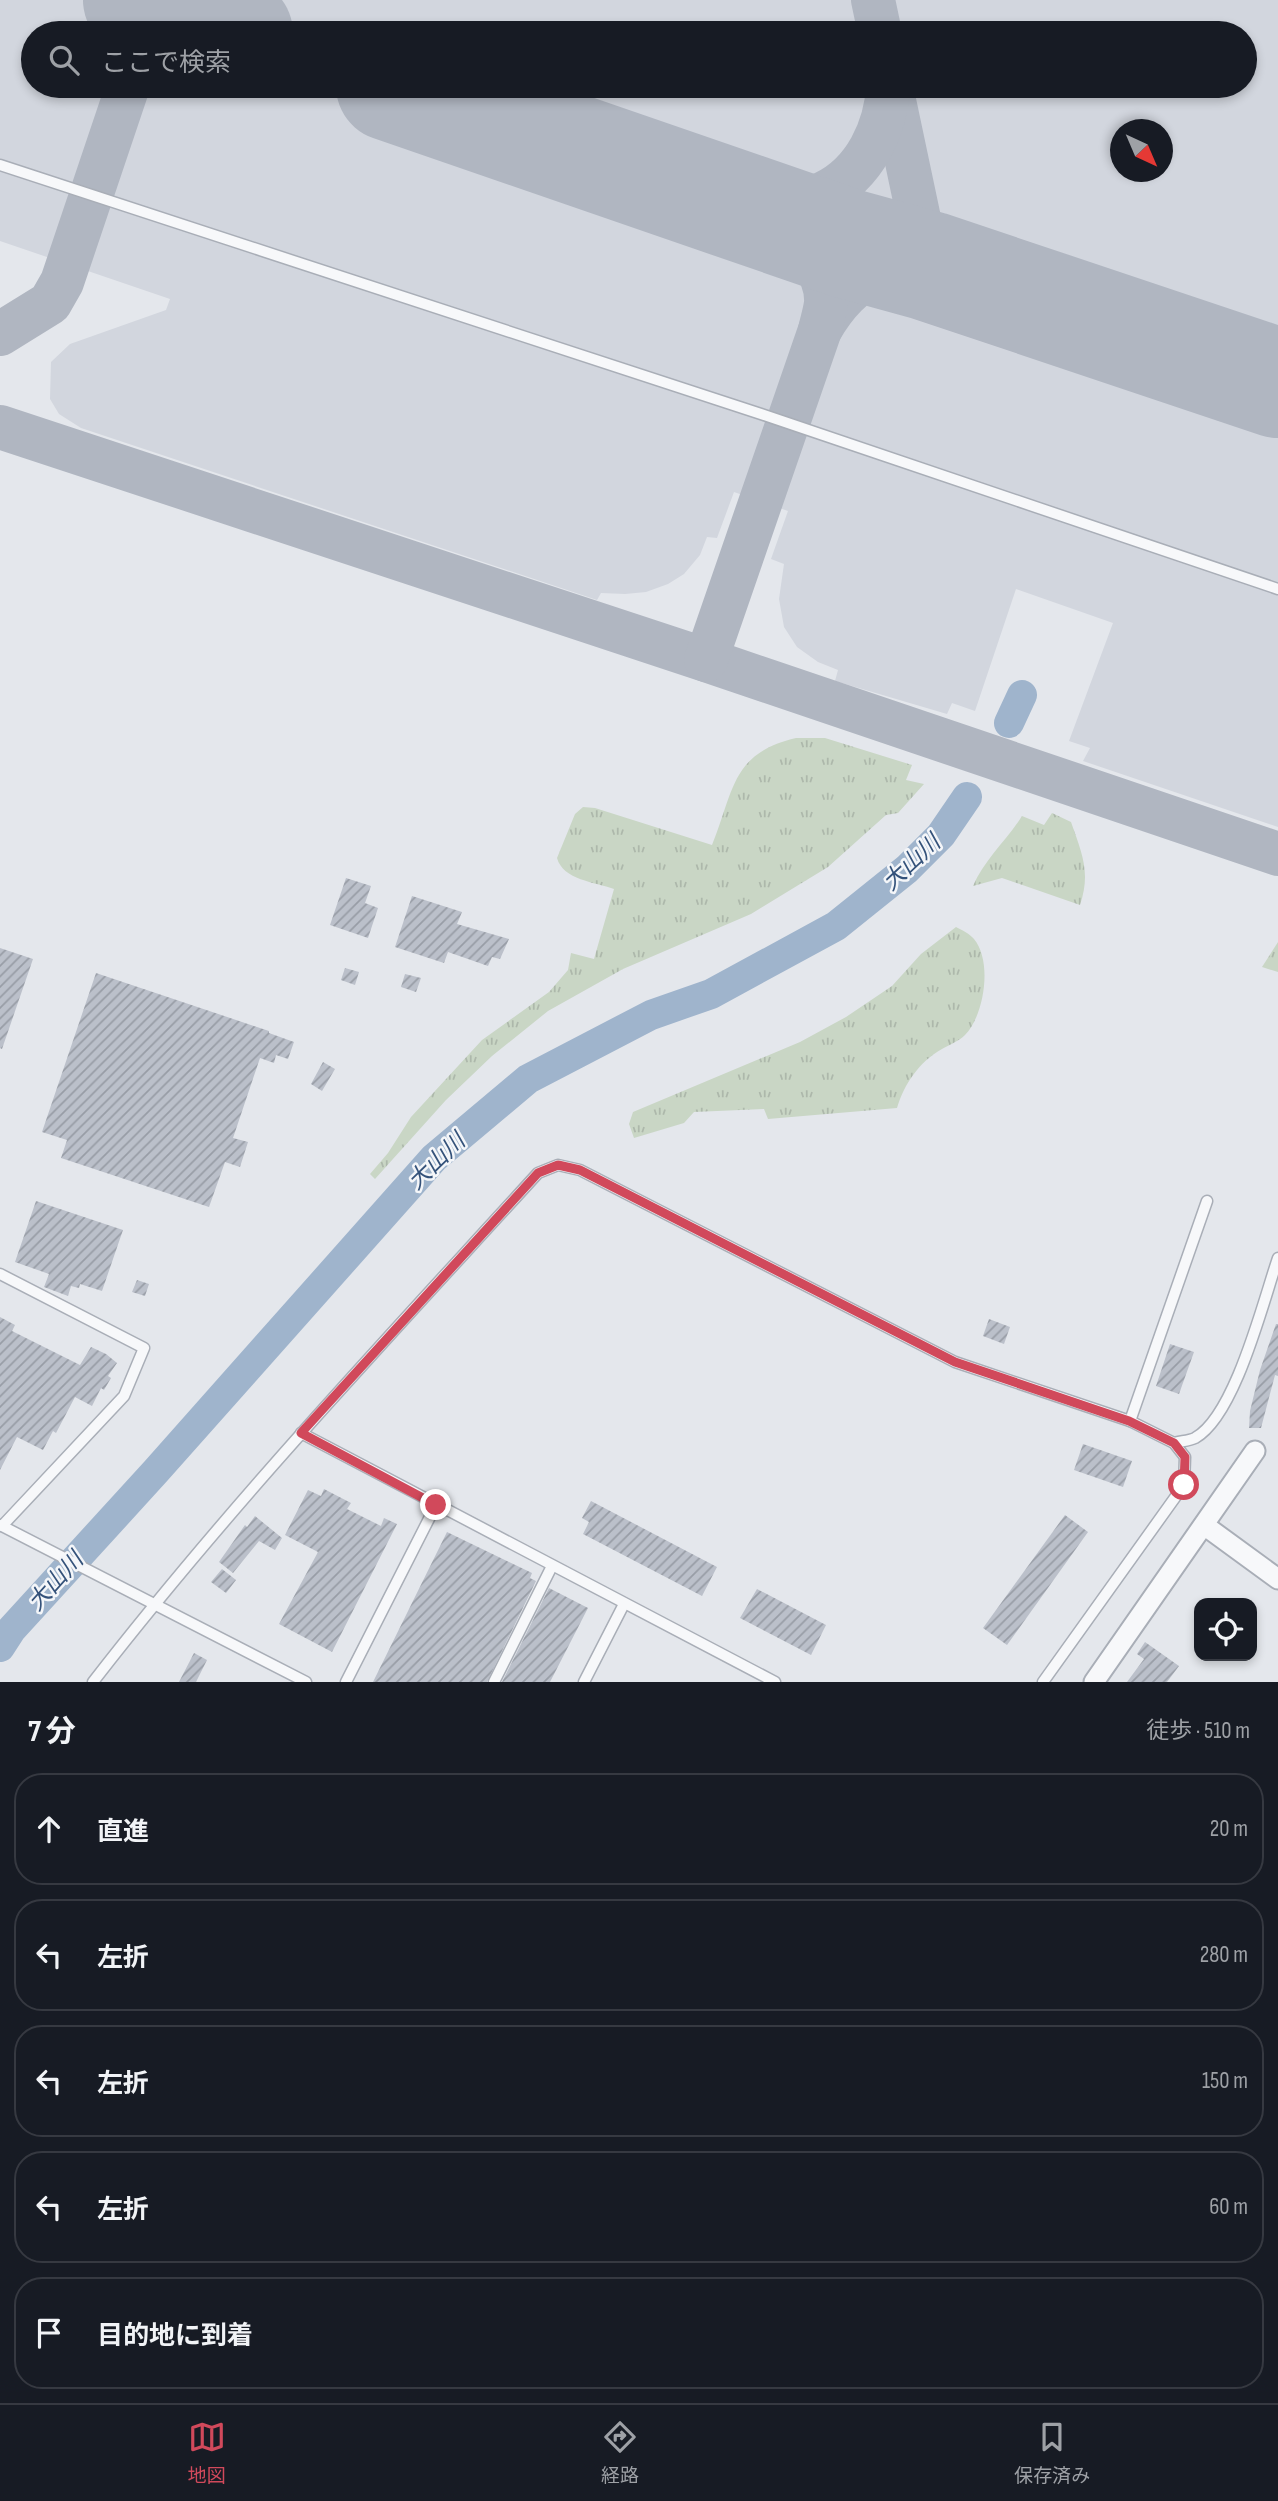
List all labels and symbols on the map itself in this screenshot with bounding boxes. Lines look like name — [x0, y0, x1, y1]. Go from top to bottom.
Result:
north arrow — [1110, 119, 1173, 182]
water label: 大山川 — [877, 827, 949, 896]
water label: 大山川 — [402, 1126, 473, 1196]
route start — [1168, 1469, 1199, 1500]
route end — [420, 1489, 451, 1520]
water label: 大山川 — [22, 1544, 91, 1617]

